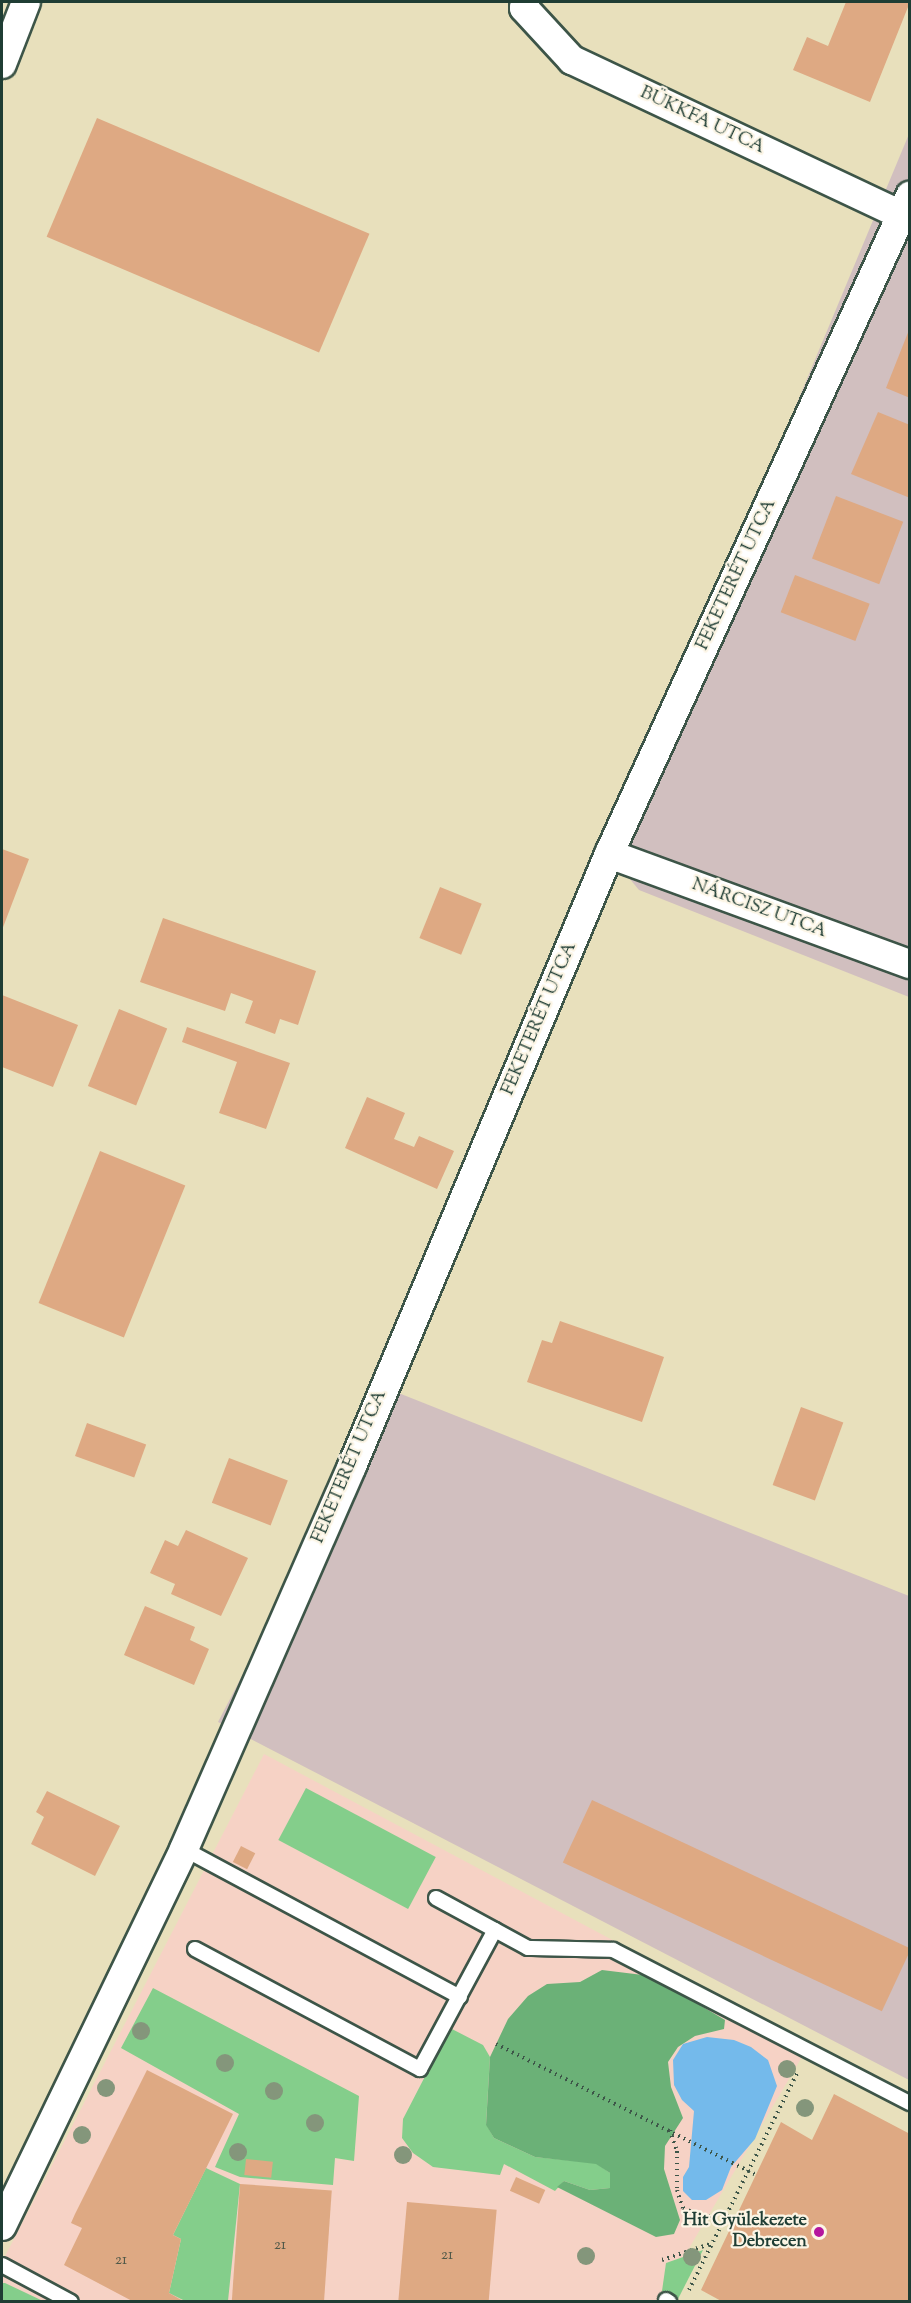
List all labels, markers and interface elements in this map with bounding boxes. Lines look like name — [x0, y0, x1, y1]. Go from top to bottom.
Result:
street label: BÜKKFA UTCA — [636, 83, 768, 159]
street label: FEKETERÉT UTCA — [693, 496, 781, 654]
street label: NÁRCISZ UTCA — [689, 875, 829, 943]
street label: FEKETERÉT UTCA — [498, 939, 582, 1099]
street label: FEKETERÉT UTCA — [308, 1387, 392, 1547]
place label: Hit Gyülekezete Debrecen — [683, 2211, 807, 2254]
marker: Hit Gyülekezete Debrecen — [812, 2225, 826, 2239]
house number: 21 — [274, 2237, 286, 2255]
house number: 21 — [441, 2247, 453, 2265]
house number: 21 — [115, 2252, 127, 2270]

